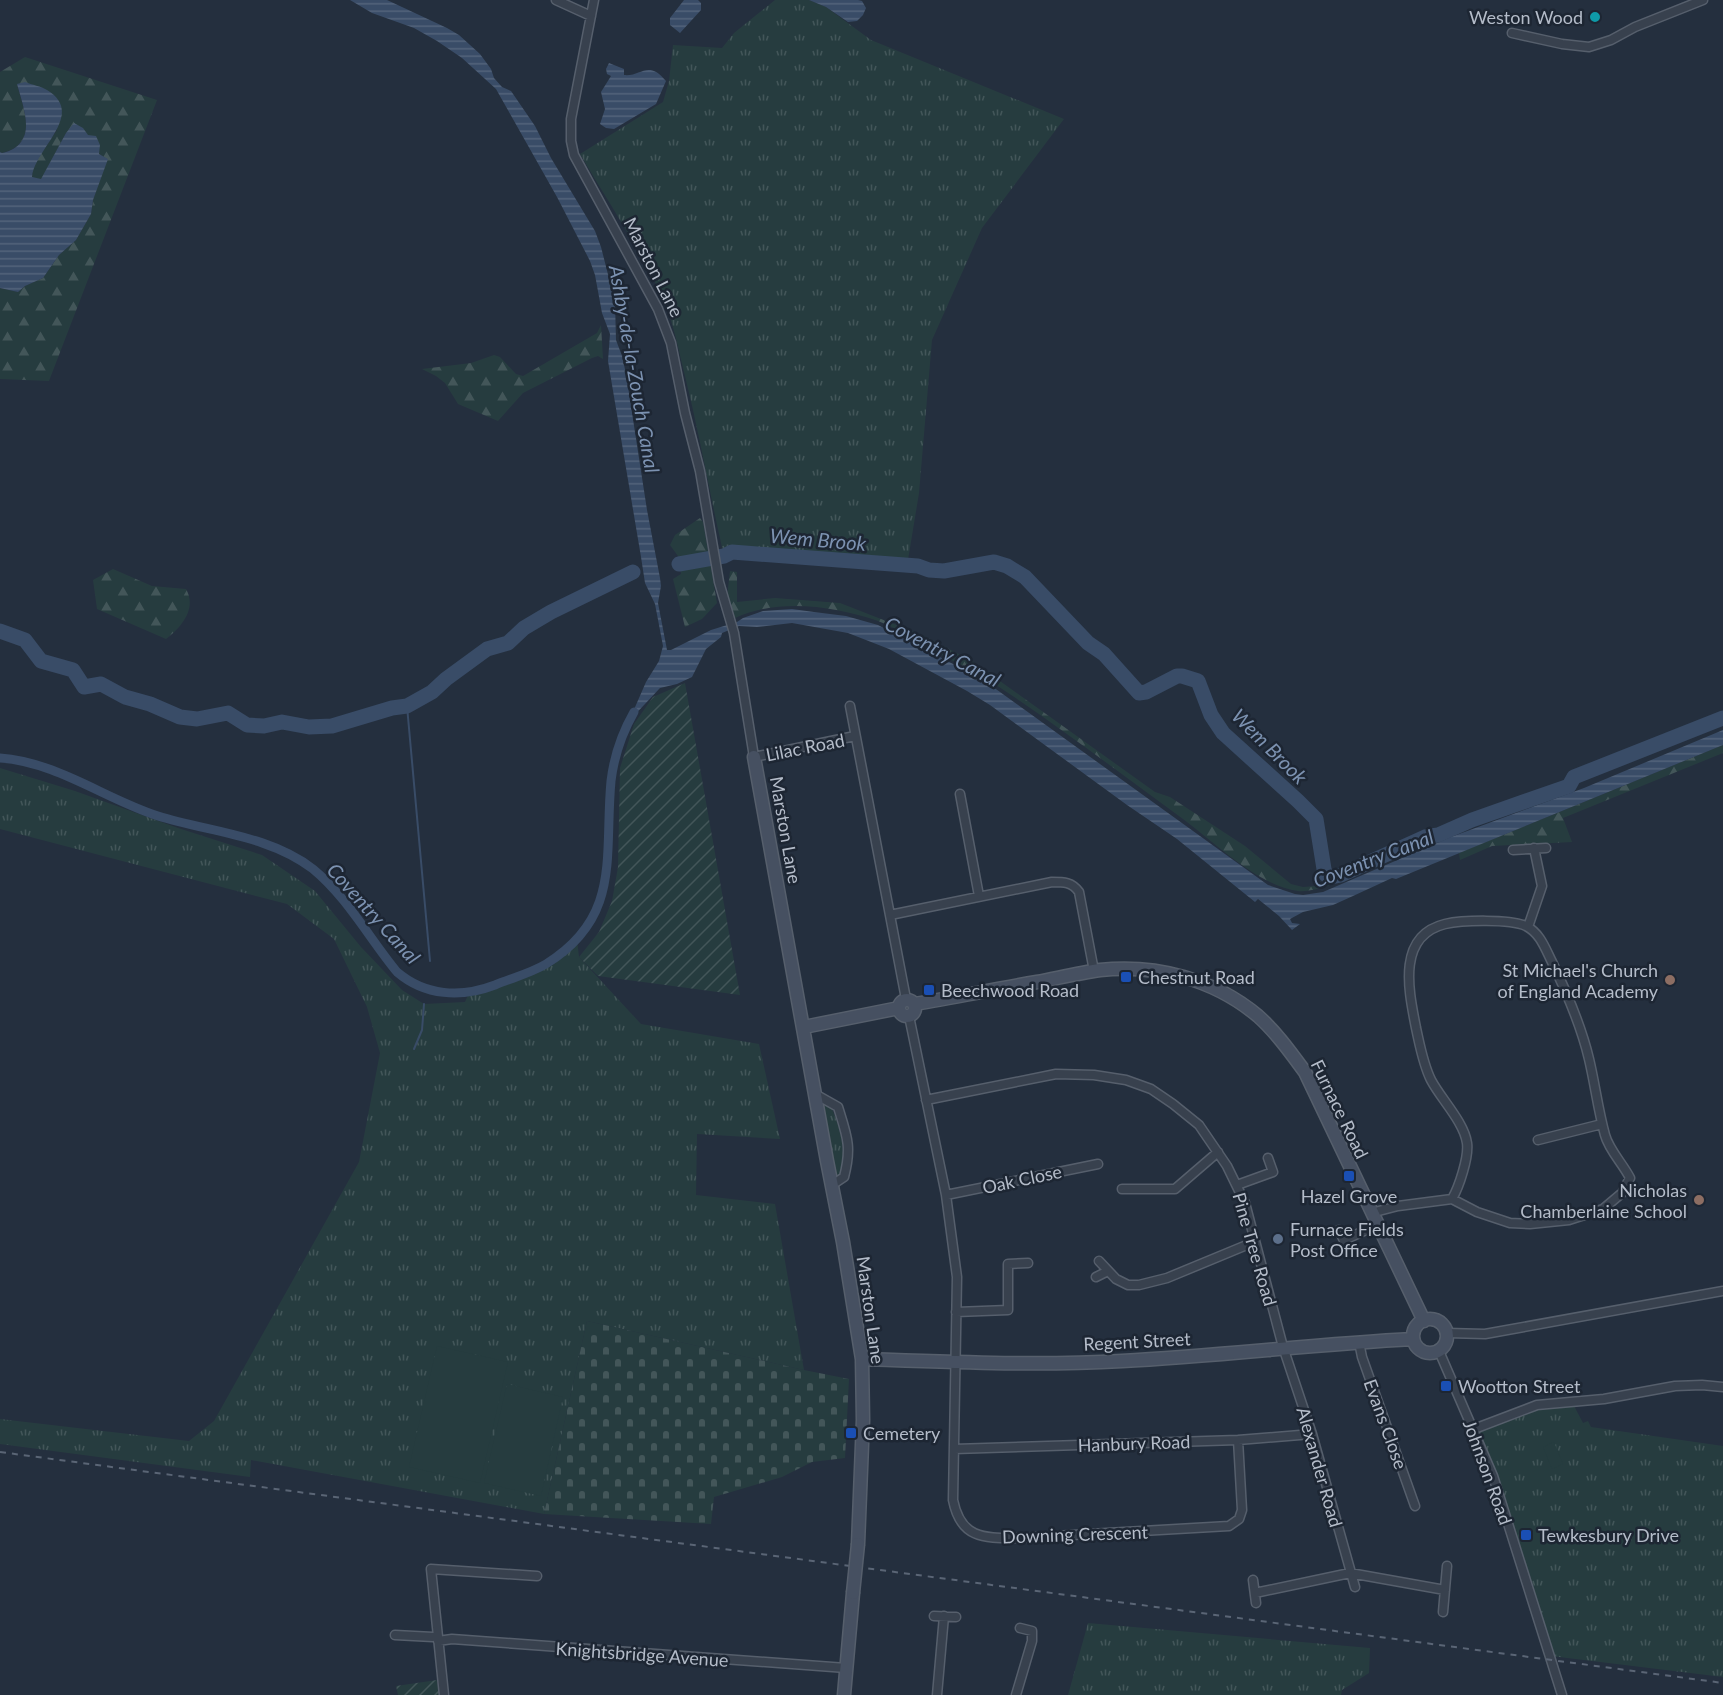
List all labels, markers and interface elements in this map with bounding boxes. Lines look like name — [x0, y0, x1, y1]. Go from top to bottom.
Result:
place label: Weston Wood — [1469, 6, 1583, 28]
marker: Weston Wood — [1588, 10, 1602, 24]
street label: Marston Lane — [620, 214, 688, 320]
water label: Ashby-de-la-Zouch Canal — [605, 262, 665, 475]
water label: Wem Brook — [769, 523, 868, 555]
water label: Coventry Canal — [881, 611, 1005, 692]
water label: Wem Brook — [1227, 703, 1313, 789]
street label: Lilac Road — [764, 729, 846, 765]
street label: Marston Lane — [766, 775, 806, 885]
water label: Coventry Canal — [1309, 824, 1437, 892]
water label: Coventry Canal — [322, 858, 426, 969]
place label: St Michael's Church of England Academy — [1498, 959, 1659, 1002]
place label: Chestnut Road — [1138, 966, 1255, 988]
marker: Chestnut Road — [1119, 970, 1133, 984]
marker: St Michael's Church of England Academy — [1663, 973, 1677, 987]
place label: Beechwood Road — [941, 979, 1079, 1001]
marker: Beechwood Road — [922, 983, 936, 997]
street label: Furnace Road — [1307, 1056, 1373, 1162]
street label: Oak Close — [980, 1160, 1064, 1198]
marker: Hazel Grove — [1342, 1169, 1356, 1183]
place label: Nicholas Chamberlaine School — [1520, 1179, 1687, 1222]
place label: Hazel Grove — [1301, 1185, 1397, 1207]
street label: Pine Tree Road — [1228, 1190, 1282, 1308]
marker: Nicholas Chamberlaine School — [1692, 1193, 1706, 1207]
place label: Furnace Fields Post Office — [1290, 1218, 1404, 1261]
marker: Furnace Fields Post Office — [1271, 1232, 1285, 1246]
street label: Marston Lane — [853, 1255, 889, 1365]
street label: Regent Street — [1083, 1327, 1192, 1355]
place label: Wootton Street — [1458, 1375, 1581, 1397]
street label: Evans Close — [1360, 1376, 1412, 1472]
marker: Wootton Street — [1439, 1379, 1453, 1393]
street label: Alexander Road — [1292, 1404, 1348, 1530]
street label: Johnson Road — [1459, 1416, 1517, 1528]
place label: Cemetery — [863, 1422, 941, 1444]
marker: Cemetery — [844, 1426, 858, 1440]
street label: Hanbury Road — [1077, 1430, 1191, 1456]
street label: Downing Crescent — [1002, 1520, 1149, 1548]
place label: Tewkesbury Drive — [1538, 1524, 1679, 1546]
marker: Tewkesbury Drive — [1519, 1528, 1533, 1542]
street label: Knightsbridge Avenue — [555, 1637, 729, 1671]

